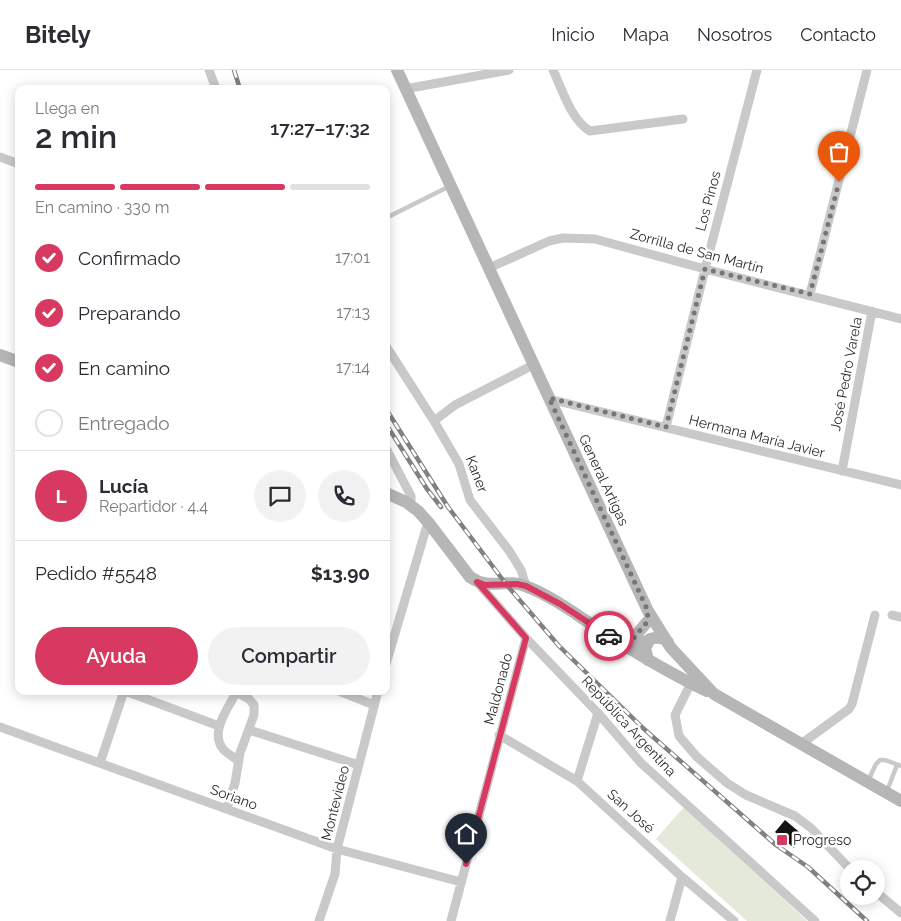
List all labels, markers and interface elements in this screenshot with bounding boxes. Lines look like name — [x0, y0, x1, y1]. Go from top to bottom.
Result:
text: Bitely — [25, 20, 91, 49]
text: Inicio — [551, 24, 595, 45]
text: Mapa — [623, 24, 669, 45]
text: Nosotros — [697, 24, 772, 45]
text: Contacto — [800, 24, 876, 45]
text: Llega en — [35, 99, 99, 118]
text: 17:27–17:32 — [270, 117, 370, 139]
text: 2 min — [35, 118, 117, 155]
pin — [818, 131, 860, 182]
icon: bag — [825, 138, 853, 166]
street label: Los Pinos — [692, 169, 724, 233]
text: En camino · 330 m — [35, 198, 169, 217]
street label: Zorrilla de San Martín — [628, 225, 766, 277]
icon: check — [35, 244, 63, 272]
text: Confirmado — [78, 247, 181, 269]
text: 17:01 — [335, 248, 370, 267]
icon: check — [35, 299, 63, 327]
text: Preparando — [78, 302, 181, 324]
text: 17:13 — [336, 303, 370, 322]
street label: José Pedro Varela — [827, 316, 865, 432]
icon: check — [35, 354, 63, 382]
text: En camino — [78, 357, 170, 379]
text: 17:14 — [336, 358, 370, 377]
street label: Hermana María Javier — [687, 411, 827, 461]
text: Entregado — [78, 412, 170, 434]
street label: General Artigas — [576, 432, 632, 528]
street label: Kaner — [463, 453, 491, 495]
button: chat — [254, 470, 306, 522]
button: phone — [318, 470, 370, 522]
text: Lucía — [99, 475, 148, 497]
text: L — [55, 485, 67, 507]
text: Repartidor · 4.4 — [99, 497, 208, 516]
text: Pedido #5548 — [35, 562, 157, 584]
text: $13.90 — [311, 562, 370, 584]
courier — [584, 611, 634, 661]
icon: car — [595, 622, 623, 650]
button: Ayuda — [35, 627, 198, 685]
button: Compartir — [208, 627, 370, 685]
street label: Maldonado — [481, 651, 515, 727]
street label: República Argentina — [579, 673, 679, 779]
street label: Montevideo — [318, 764, 352, 842]
street label: Soriano — [208, 781, 260, 813]
street label: San José — [604, 786, 658, 836]
pin — [445, 813, 487, 864]
icon: home — [452, 820, 480, 848]
place label: Progreso — [793, 832, 851, 848]
marker: Progreso — [775, 833, 789, 847]
map controls — [840, 860, 885, 905]
button: locate — [840, 860, 885, 905]

